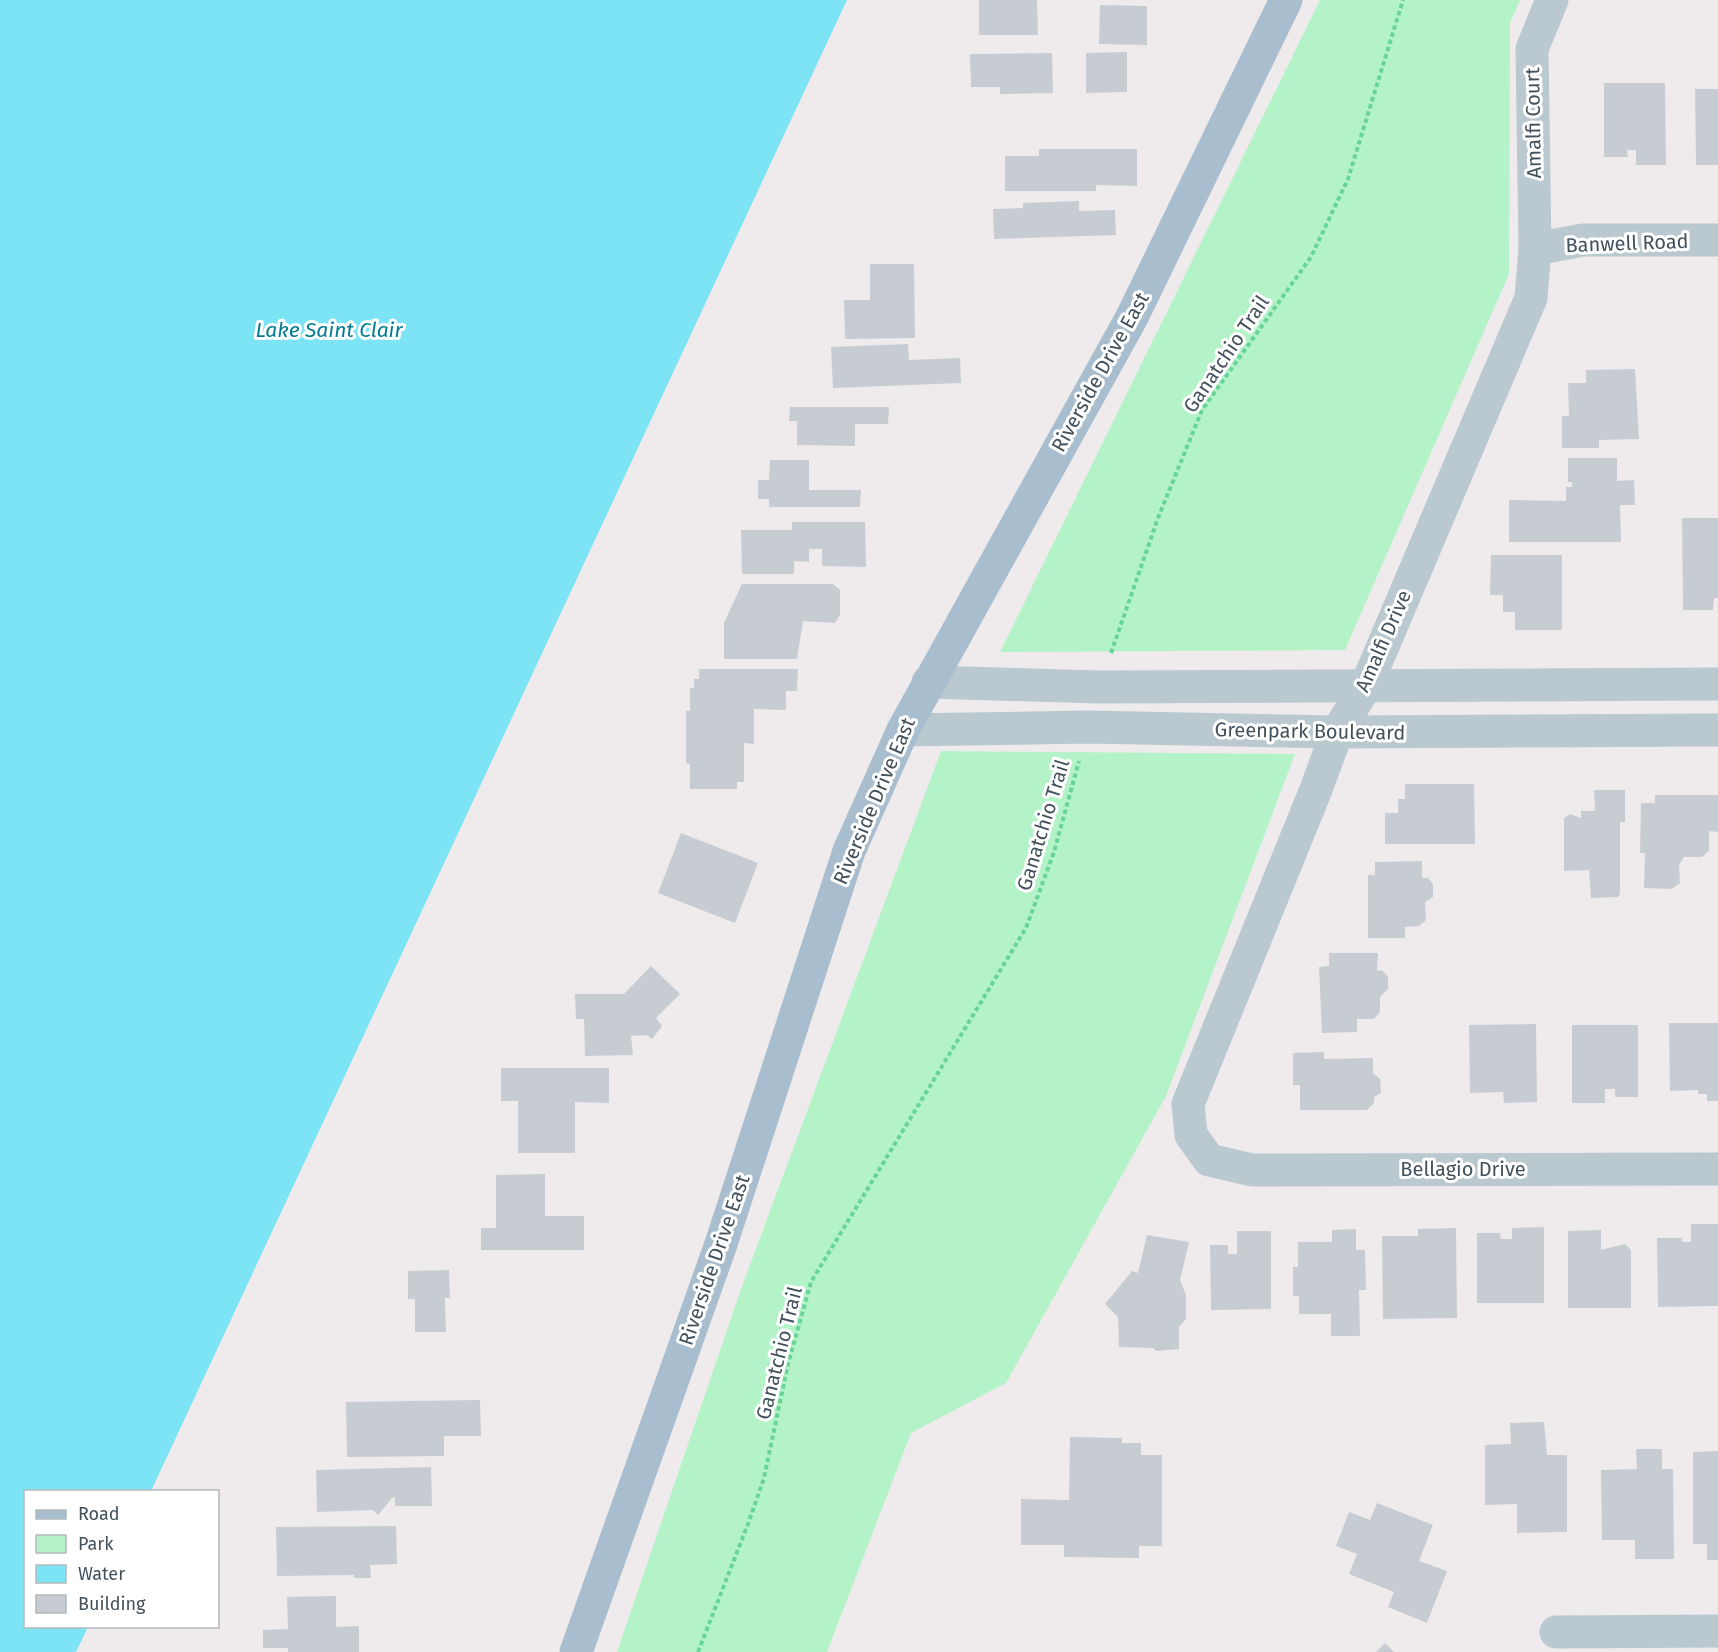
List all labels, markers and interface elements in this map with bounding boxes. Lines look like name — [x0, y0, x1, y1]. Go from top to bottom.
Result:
street label: Amalfi Court — [1520, 67, 1546, 179]
street label: Banwell Road — [1565, 229, 1689, 257]
street label: Riverside Drive East — [1046, 287, 1154, 456]
street label: Ganatchio Trail — [1178, 291, 1274, 417]
water label: Lake Saint Clair — [256, 317, 403, 343]
street label: Amalfi Drive — [1350, 586, 1416, 696]
street label: Riverside Drive East — [828, 713, 920, 888]
street label: Greenpark Boulevard — [1214, 717, 1406, 745]
street label: Ganatchio Trail — [1012, 756, 1074, 894]
street label: Bellagio Drive — [1400, 1157, 1526, 1181]
street label: Riverside Drive East — [674, 1171, 755, 1348]
street label: Ganatchio Trail — [751, 1284, 807, 1422]
legend — [24, 1490, 219, 1628]
text: Road — [78, 1503, 120, 1525]
text: Park — [78, 1533, 114, 1555]
text: Water — [78, 1563, 125, 1585]
text: Building — [78, 1593, 146, 1615]

